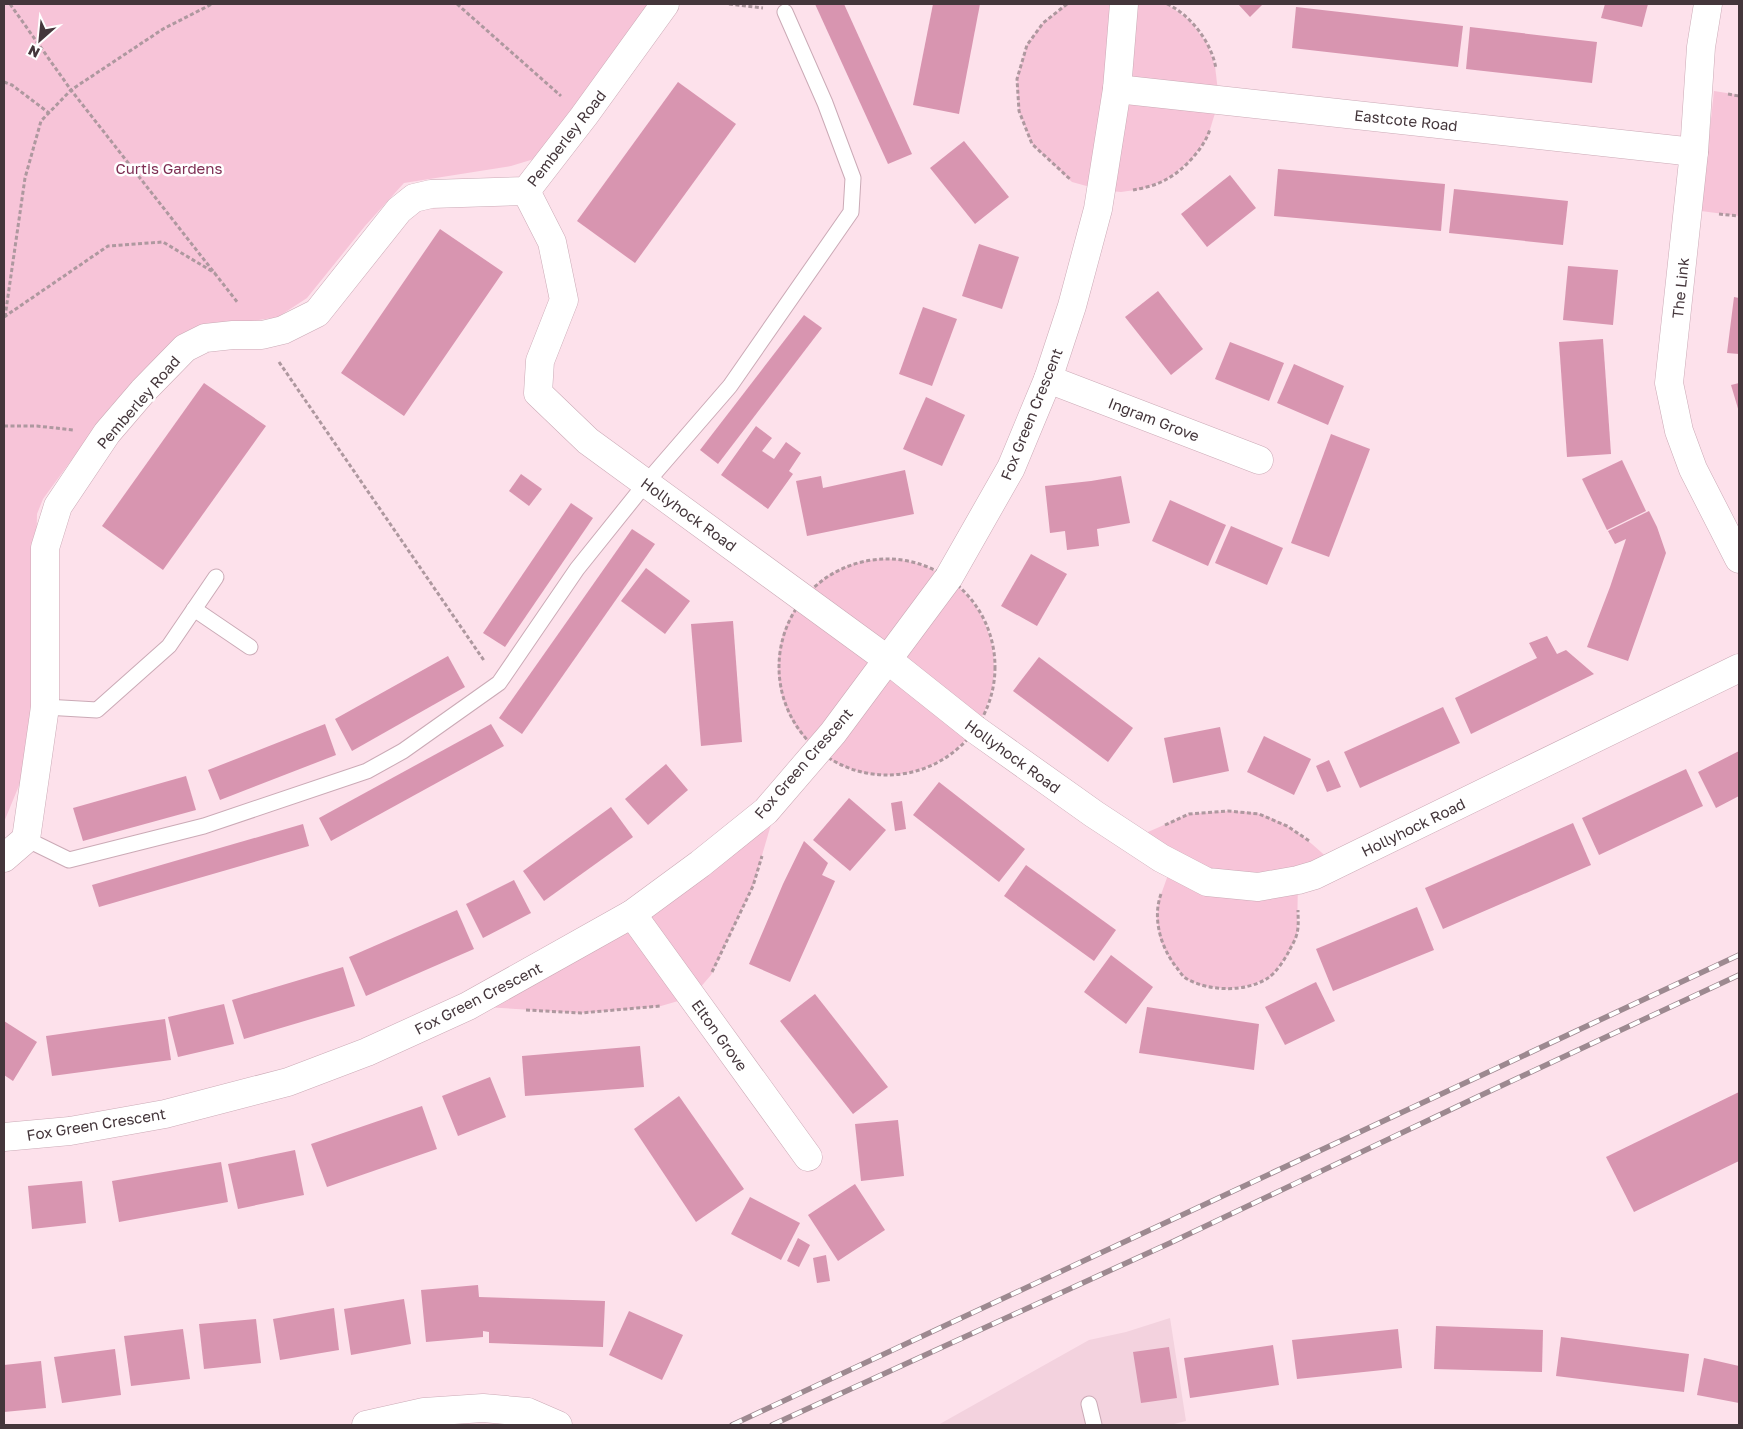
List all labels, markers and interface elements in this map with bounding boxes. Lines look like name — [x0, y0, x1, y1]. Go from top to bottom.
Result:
north arrow — [15, 15, 65, 65]
text: N — [25, 42, 42, 62]
street label: Pemberley Road — [523, 86, 609, 190]
street label: Eastcote Road — [1353, 106, 1459, 134]
park label: Curtis Gardens — [116, 159, 223, 177]
street label: The Link — [1668, 256, 1692, 319]
street label: Fox Green Crescent — [996, 345, 1066, 483]
street label: Pemberley Road — [93, 352, 183, 452]
street label: Ingram Grove — [1106, 393, 1202, 445]
street label: Hollyhock Road — [638, 473, 740, 555]
street label: Fox Green Crescent — [750, 704, 856, 822]
street label: Hollyhock Road — [962, 715, 1064, 797]
street label: Hollyhock Road — [1358, 794, 1468, 860]
street label: Fox Green Crescent — [411, 958, 545, 1038]
street label: Elton Grove — [688, 996, 752, 1074]
street label: Fox Green Crescent — [25, 1104, 167, 1144]

